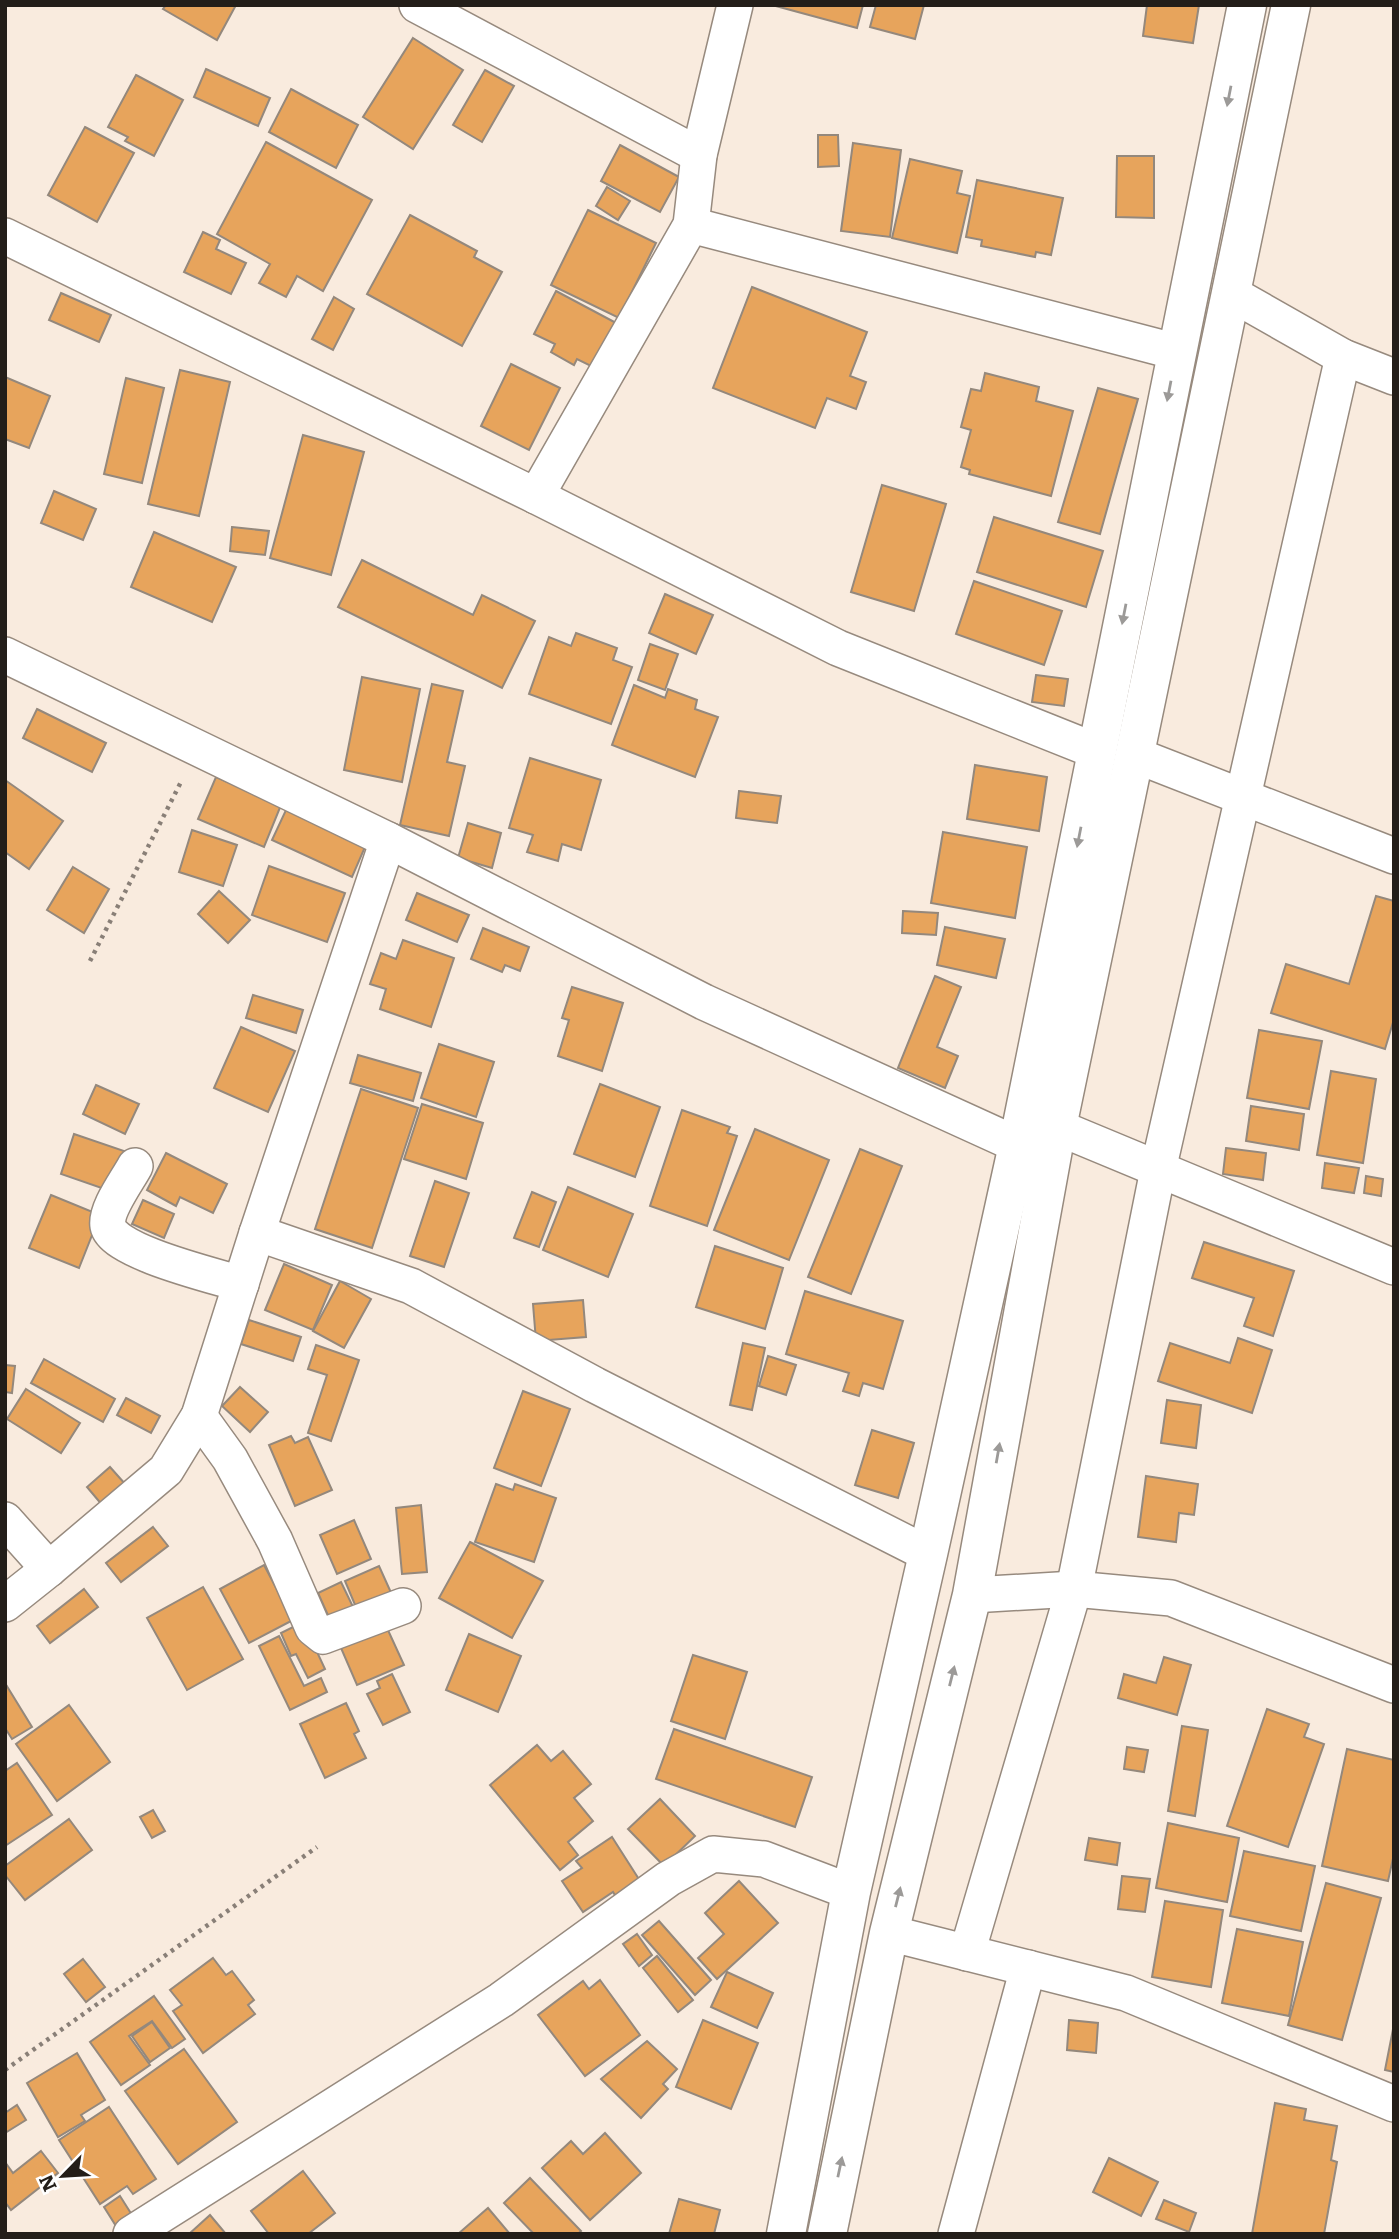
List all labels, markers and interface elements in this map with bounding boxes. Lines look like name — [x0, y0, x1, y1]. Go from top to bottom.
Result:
one-way arrow — [1223, 85, 1234, 107]
one-way arrow — [1163, 380, 1174, 402]
one-way arrow — [1118, 603, 1129, 625]
one-way arrow — [1074, 826, 1085, 848]
one-way arrow — [993, 1442, 1004, 1464]
one-way arrow — [947, 1664, 958, 1686]
one-way arrow — [893, 1885, 904, 1907]
north arrow — [28, 2141, 98, 2211]
one-way arrow — [835, 2156, 846, 2178]
text: N — [31, 2170, 63, 2197]

